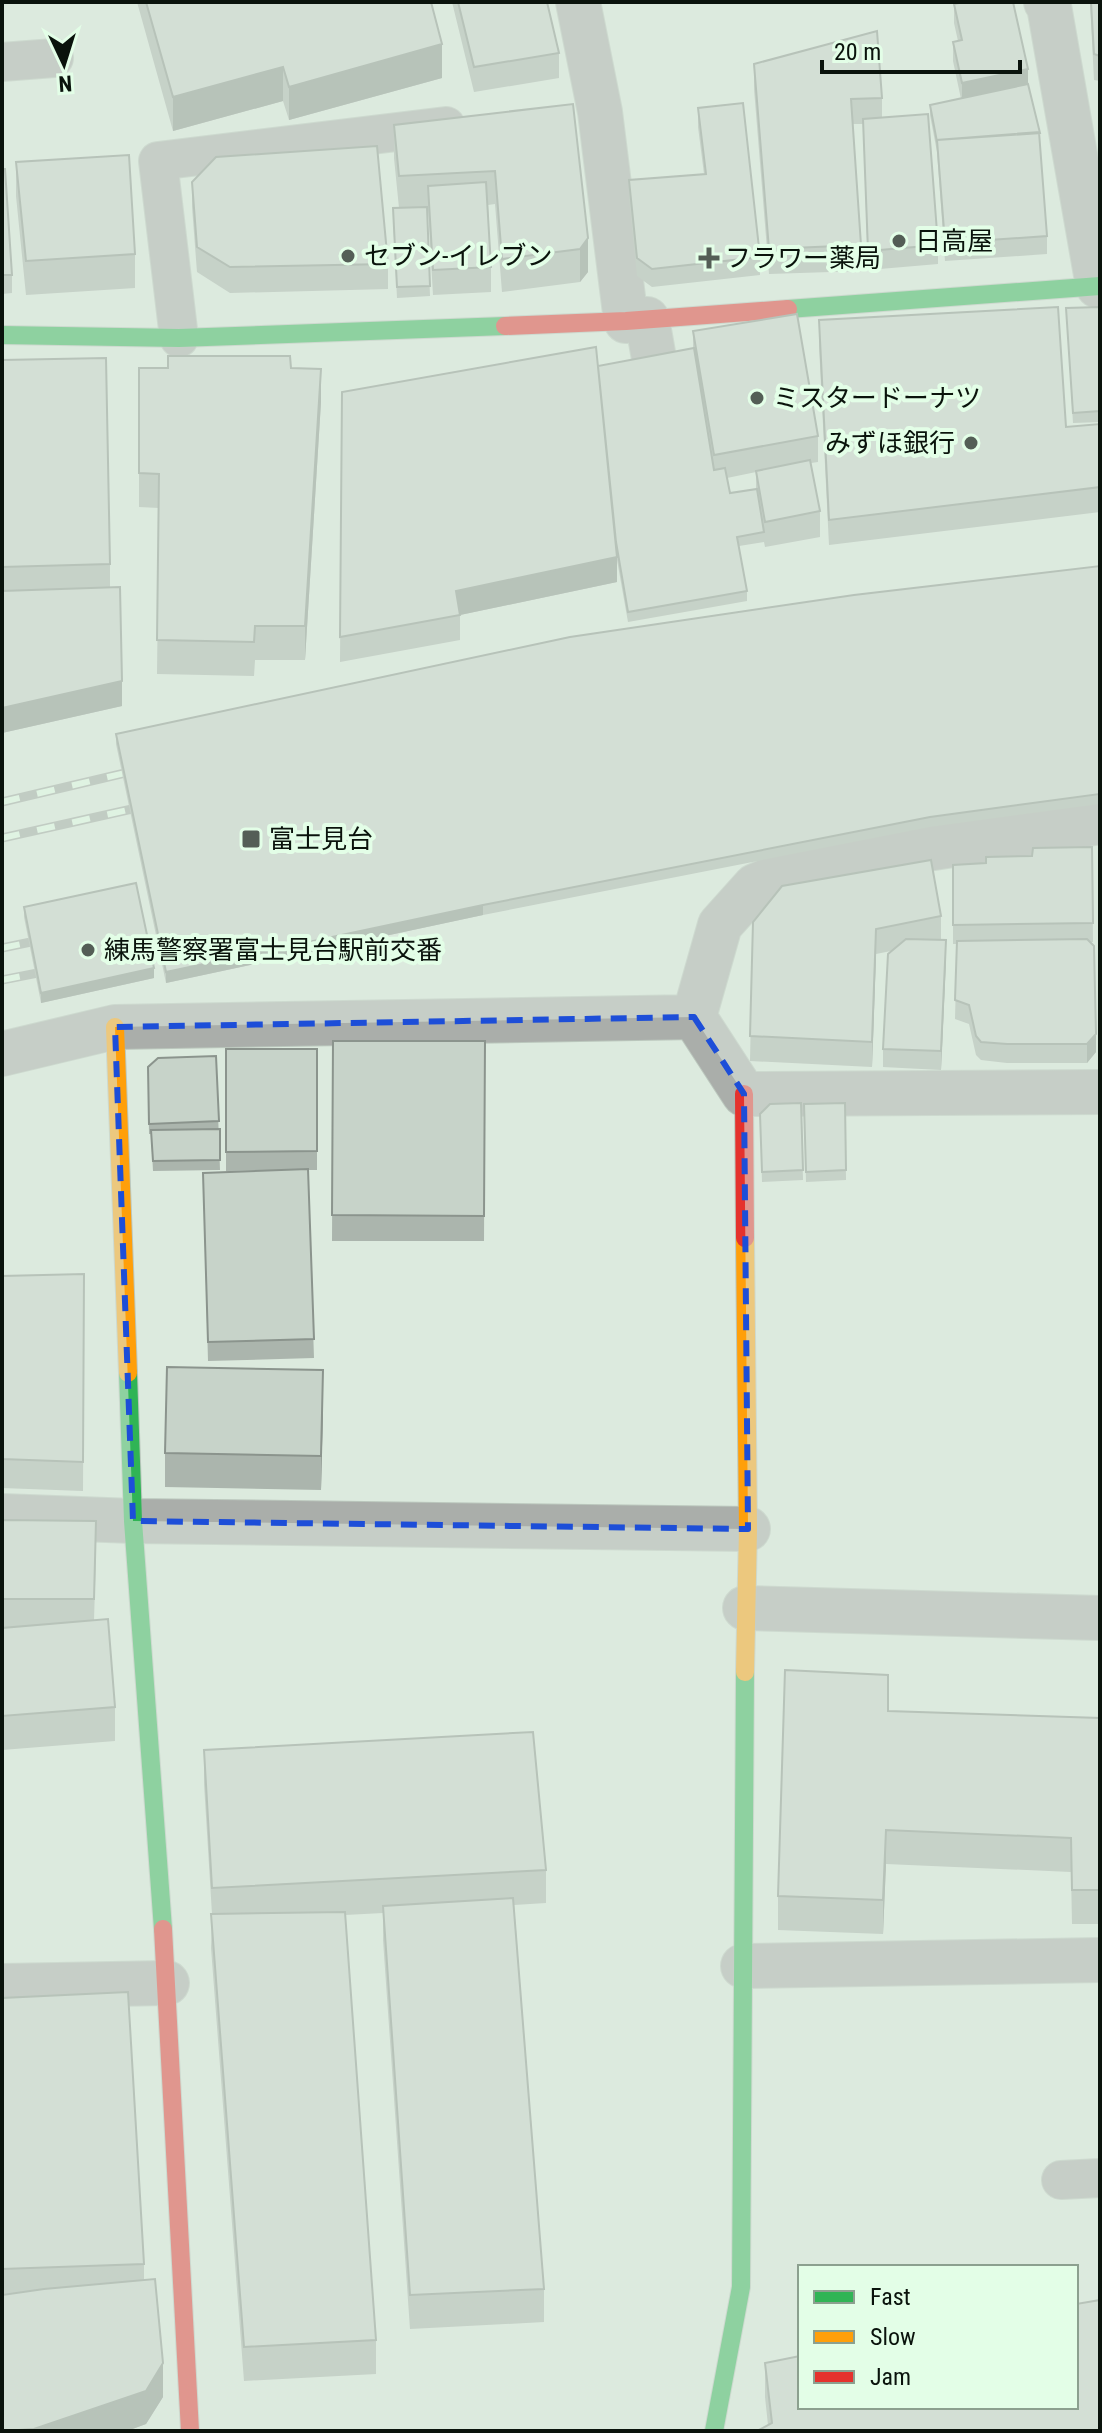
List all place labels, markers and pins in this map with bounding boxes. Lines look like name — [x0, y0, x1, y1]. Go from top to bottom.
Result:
place label: 日高屋 — [915, 226, 993, 256]
marker: 日高屋 — [890, 232, 908, 250]
place label: セブン-イレブン — [364, 241, 552, 271]
place label: フラワー薬局 — [725, 243, 881, 273]
marker: セブン-イレブン — [339, 247, 357, 265]
marker: フラワー薬局 — [700, 249, 718, 267]
place label: ミスタードーナツ — [773, 383, 981, 413]
marker: ミスタードーナツ — [748, 389, 766, 407]
place label: みずほ銀行 — [825, 428, 955, 458]
marker: みずほ銀行 — [962, 434, 980, 452]
place label: 富士見台 — [269, 824, 373, 854]
marker: 富士見台 — [240, 828, 262, 850]
place label: 練馬警察署富士見台駅前交番 — [104, 935, 442, 965]
marker: 練馬警察署富士見台駅前交番 — [79, 941, 97, 959]

